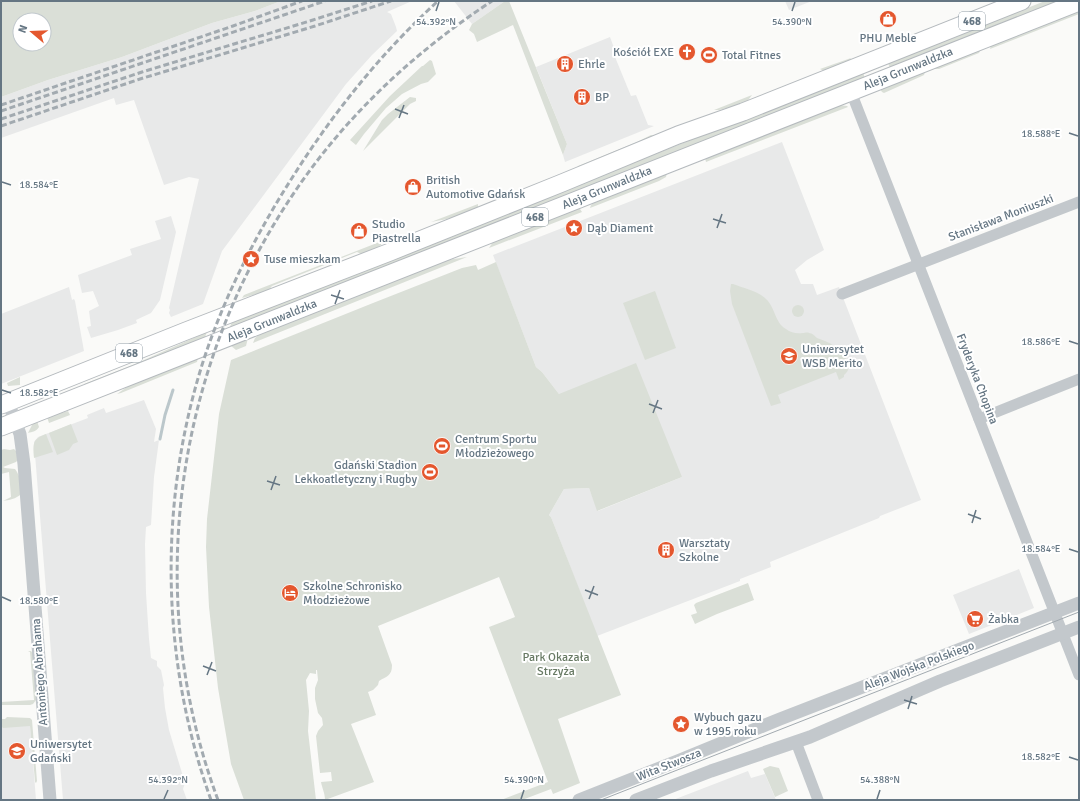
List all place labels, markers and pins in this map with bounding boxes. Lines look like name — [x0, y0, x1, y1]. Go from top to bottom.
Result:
shop icon: PHU Meble — [878, 9, 898, 29]
place label: PHU Meble — [859, 31, 917, 46]
church icon: Kościół EXE — [677, 42, 697, 62]
place label: Kościół EXE — [613, 45, 674, 60]
sports icon: Total Fitnes — [699, 45, 719, 65]
place label: Total Fitnes — [722, 48, 781, 63]
building icon: Ehrle — [555, 54, 575, 74]
place label: Ehrle — [578, 57, 605, 72]
building icon: BP — [572, 87, 592, 107]
place label: BP — [595, 90, 609, 105]
place label: British Automotive Gdańsk — [426, 173, 525, 202]
shop icon: British Automotive Gdańsk — [403, 177, 423, 197]
place label: Studio Piastrella — [372, 217, 421, 246]
place icon: Dąb Diament — [564, 218, 584, 238]
shop icon: Studio Piastrella — [349, 221, 369, 241]
place label: Dąb Diament — [587, 221, 653, 236]
place icon: Tuse mieszkam — [241, 249, 261, 269]
place label: Tuse mieszkam — [264, 252, 340, 267]
place label: Uniwersytet WSB Merito — [802, 342, 864, 371]
school or university icon: Uniwersytet WSB Merito — [779, 346, 799, 366]
place label: Centrum Sportu Młodzieżowego — [455, 432, 537, 461]
sports icon: Centrum Sportu Młodzieżowego — [432, 436, 452, 456]
place label: Gdański Stadion Lekkoatletyczny i Rugby — [294, 458, 417, 487]
sports icon: Gdański Stadion Lekkoatletyczny i Rugby — [420, 462, 440, 482]
place label: Warsztaty Szkolne — [679, 536, 730, 565]
building icon: Warsztaty Szkolne — [656, 540, 676, 560]
place label: Szkolne Schronisko Młodzieżowe — [303, 579, 402, 608]
hotel icon: Szkolne Schronisko Młodzieżowe — [280, 583, 300, 603]
supermarket icon: Żabka — [965, 609, 985, 629]
place label: Żabka — [988, 612, 1019, 627]
place label: Wybuch gazu w 1995 roku — [694, 710, 762, 739]
place icon: Wybuch gazu w 1995 roku — [671, 714, 691, 734]
place label: Uniwersytet Gdański — [30, 737, 92, 766]
school or university icon: Uniwersytet Gdański — [7, 741, 27, 761]

